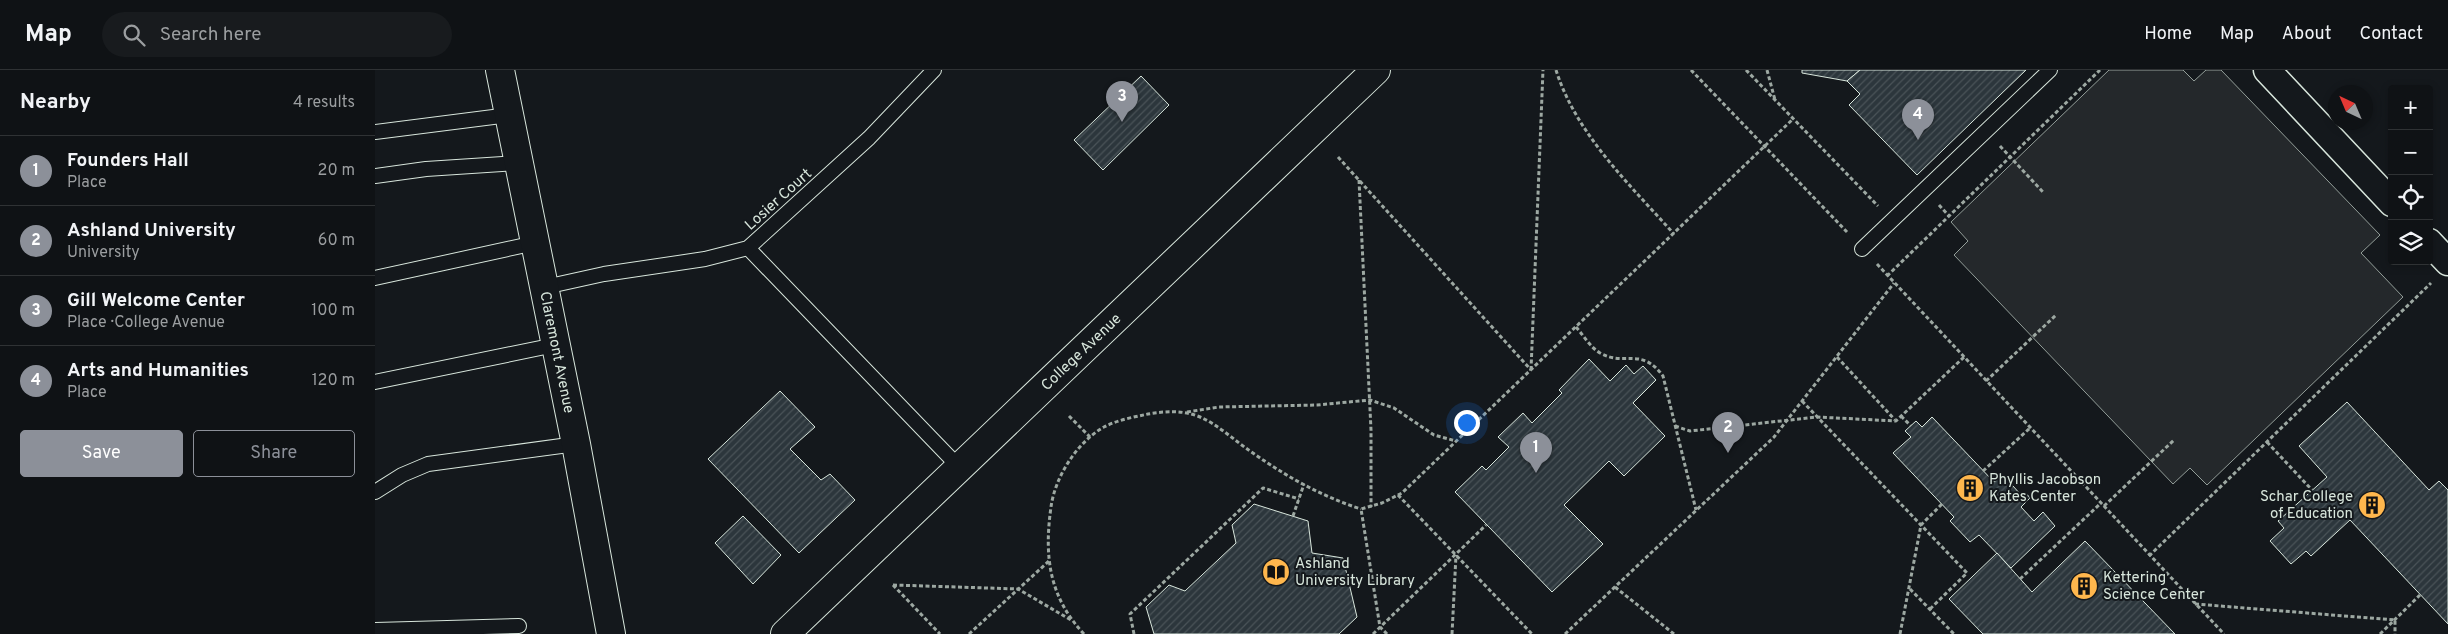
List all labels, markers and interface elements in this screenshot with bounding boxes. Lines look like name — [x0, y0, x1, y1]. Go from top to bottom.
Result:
search box — [102, 12, 452, 57]
text: Map — [25, 20, 72, 50]
icon: search — [120, 21, 148, 49]
text: Search here — [160, 23, 261, 47]
text: Home — [2144, 23, 2192, 46]
text: Map — [2220, 23, 2254, 46]
text: About — [2282, 23, 2331, 46]
text: Contact — [2359, 23, 2423, 46]
pin: 3 — [1106, 81, 1138, 122]
north arrow — [2328, 85, 2373, 130]
map controls — [2388, 85, 2433, 265]
button: + — [2388, 85, 2433, 130]
text: Nearby — [20, 89, 91, 116]
text: 4 results — [293, 93, 355, 113]
pin: 4 — [1902, 99, 1934, 140]
button: − — [2388, 130, 2433, 175]
text: Founders Hall — [67, 149, 189, 173]
text: 1 — [33, 161, 39, 181]
text: 20 m — [318, 161, 355, 181]
street label: Losier Court — [742, 165, 816, 235]
text: Place — [67, 173, 107, 193]
button: locate — [2388, 175, 2433, 220]
text: Ashland University — [67, 219, 236, 243]
button: layers — [2388, 220, 2433, 265]
text: 2 — [31, 231, 41, 251]
text: 60 m — [318, 231, 355, 251]
text: University — [67, 243, 140, 263]
text: Gill Welcome Center — [67, 289, 245, 313]
street label: Claremont Avenue — [534, 290, 578, 415]
text: 3 — [31, 301, 41, 321]
text: 100 m — [311, 301, 355, 321]
street label: College Avenue — [1038, 310, 1126, 395]
text: Place · College Avenue — [67, 313, 225, 333]
text: Arts and Humanities — [67, 359, 249, 383]
text: 4 — [31, 371, 41, 391]
text: 120 m — [312, 371, 355, 391]
text: Place — [67, 383, 107, 403]
your location — [1454, 410, 1480, 436]
pin: 2 — [1712, 412, 1744, 453]
button: Save — [20, 430, 183, 477]
button: Share — [193, 430, 355, 477]
pin: 1 — [1520, 432, 1552, 473]
place label: Phyllis Jacobson Kates Center — [1989, 471, 2101, 507]
building icon: Phyllis Jacobson Kates Center — [1955, 473, 1985, 503]
place label: Schar College of Education — [2260, 488, 2353, 524]
building icon: Schar College of Education — [2357, 490, 2387, 520]
place label: Ashland University Library — [1295, 555, 1415, 591]
library icon: Ashland University Library — [1261, 557, 1291, 587]
place label: Kettering Science Center — [2103, 569, 2205, 605]
building icon: Kettering Science Center — [2069, 571, 2099, 601]

